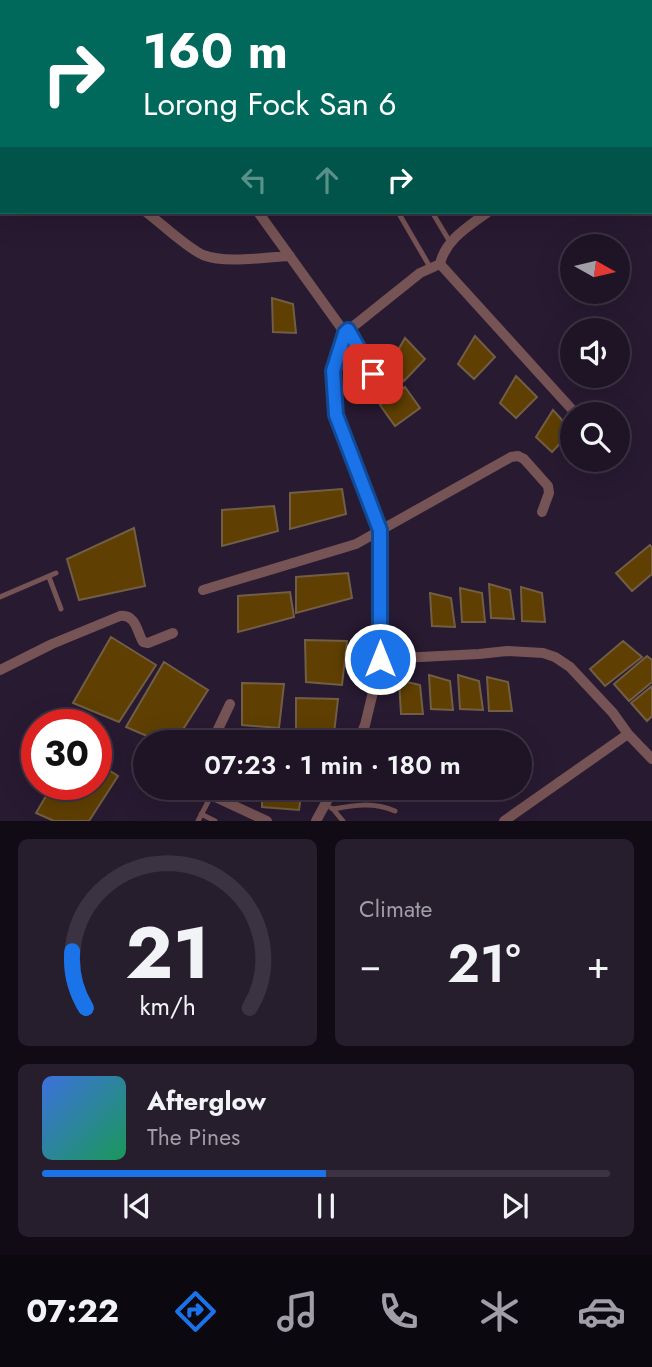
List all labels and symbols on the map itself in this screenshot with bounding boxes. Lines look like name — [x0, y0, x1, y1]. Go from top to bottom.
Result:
north arrow — [560, 234, 630, 304]
pin — [343, 344, 403, 404]
position arrow — [343, 622, 417, 696]
speed limit sign: 30 — [21, 709, 112, 800]

